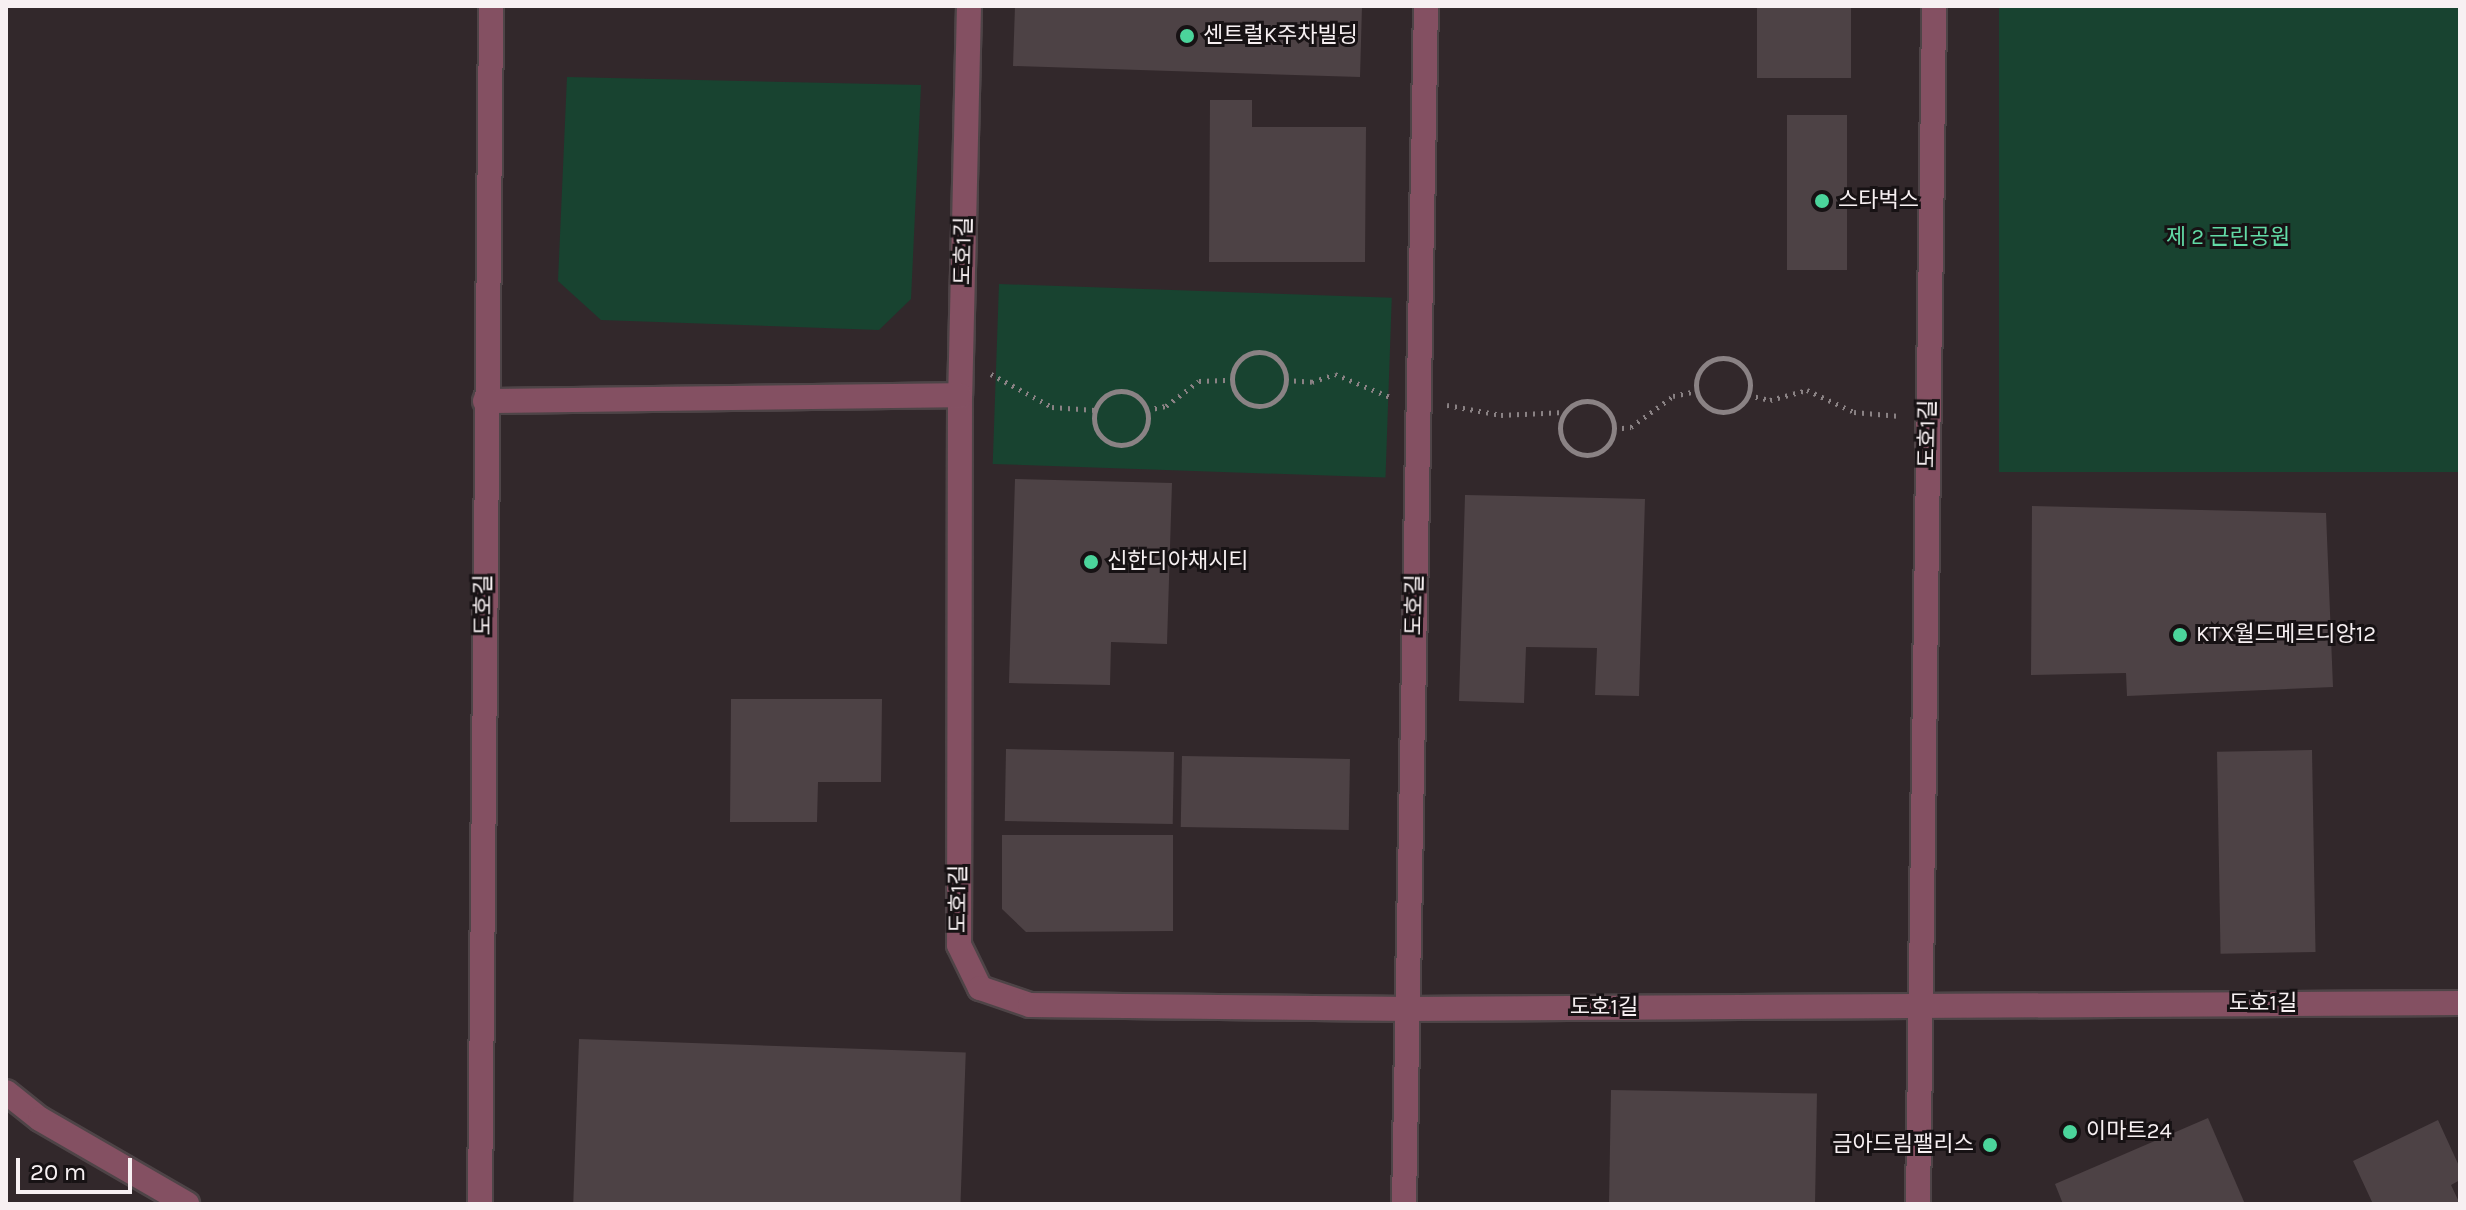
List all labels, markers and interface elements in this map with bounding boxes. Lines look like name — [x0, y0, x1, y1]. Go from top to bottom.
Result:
place label: 센트럴K주차빌딩 — [1203, 23, 1358, 49]
marker: 센트럴K주차빌딩 — [1178, 27, 1196, 45]
place label: 스타벅스 — [1838, 188, 1919, 214]
marker: 스타벅스 — [1813, 192, 1831, 210]
street label: 도호1길 — [950, 217, 978, 285]
park label: 제 2 근린공원 — [2166, 225, 2290, 251]
street label: 도호1길 — [1914, 400, 1942, 468]
place label: 신한디아채시티 — [1107, 549, 1249, 575]
marker: 신한디아채시티 — [1082, 553, 1100, 571]
street label: 도호길 — [1401, 574, 1429, 636]
street label: 도호길 — [471, 575, 497, 635]
place label: KTX월드메르디앙12 — [2196, 622, 2376, 648]
marker: KTX월드메르디앙12 — [2171, 626, 2189, 644]
street label: 도호1길 — [946, 865, 972, 933]
street label: 도호1길 — [2229, 991, 2297, 1017]
street label: 도호1길 — [1570, 995, 1638, 1021]
place label: 이마트24 — [2086, 1119, 2172, 1145]
marker: 이마트24 — [2061, 1123, 2079, 1141]
place label: 금아드림팰리스 — [1832, 1132, 1974, 1158]
marker: 금아드림팰리스 — [1981, 1136, 1999, 1154]
scale bar — [20, 1142, 136, 1192]
text: 20 m — [30, 1158, 86, 1186]

